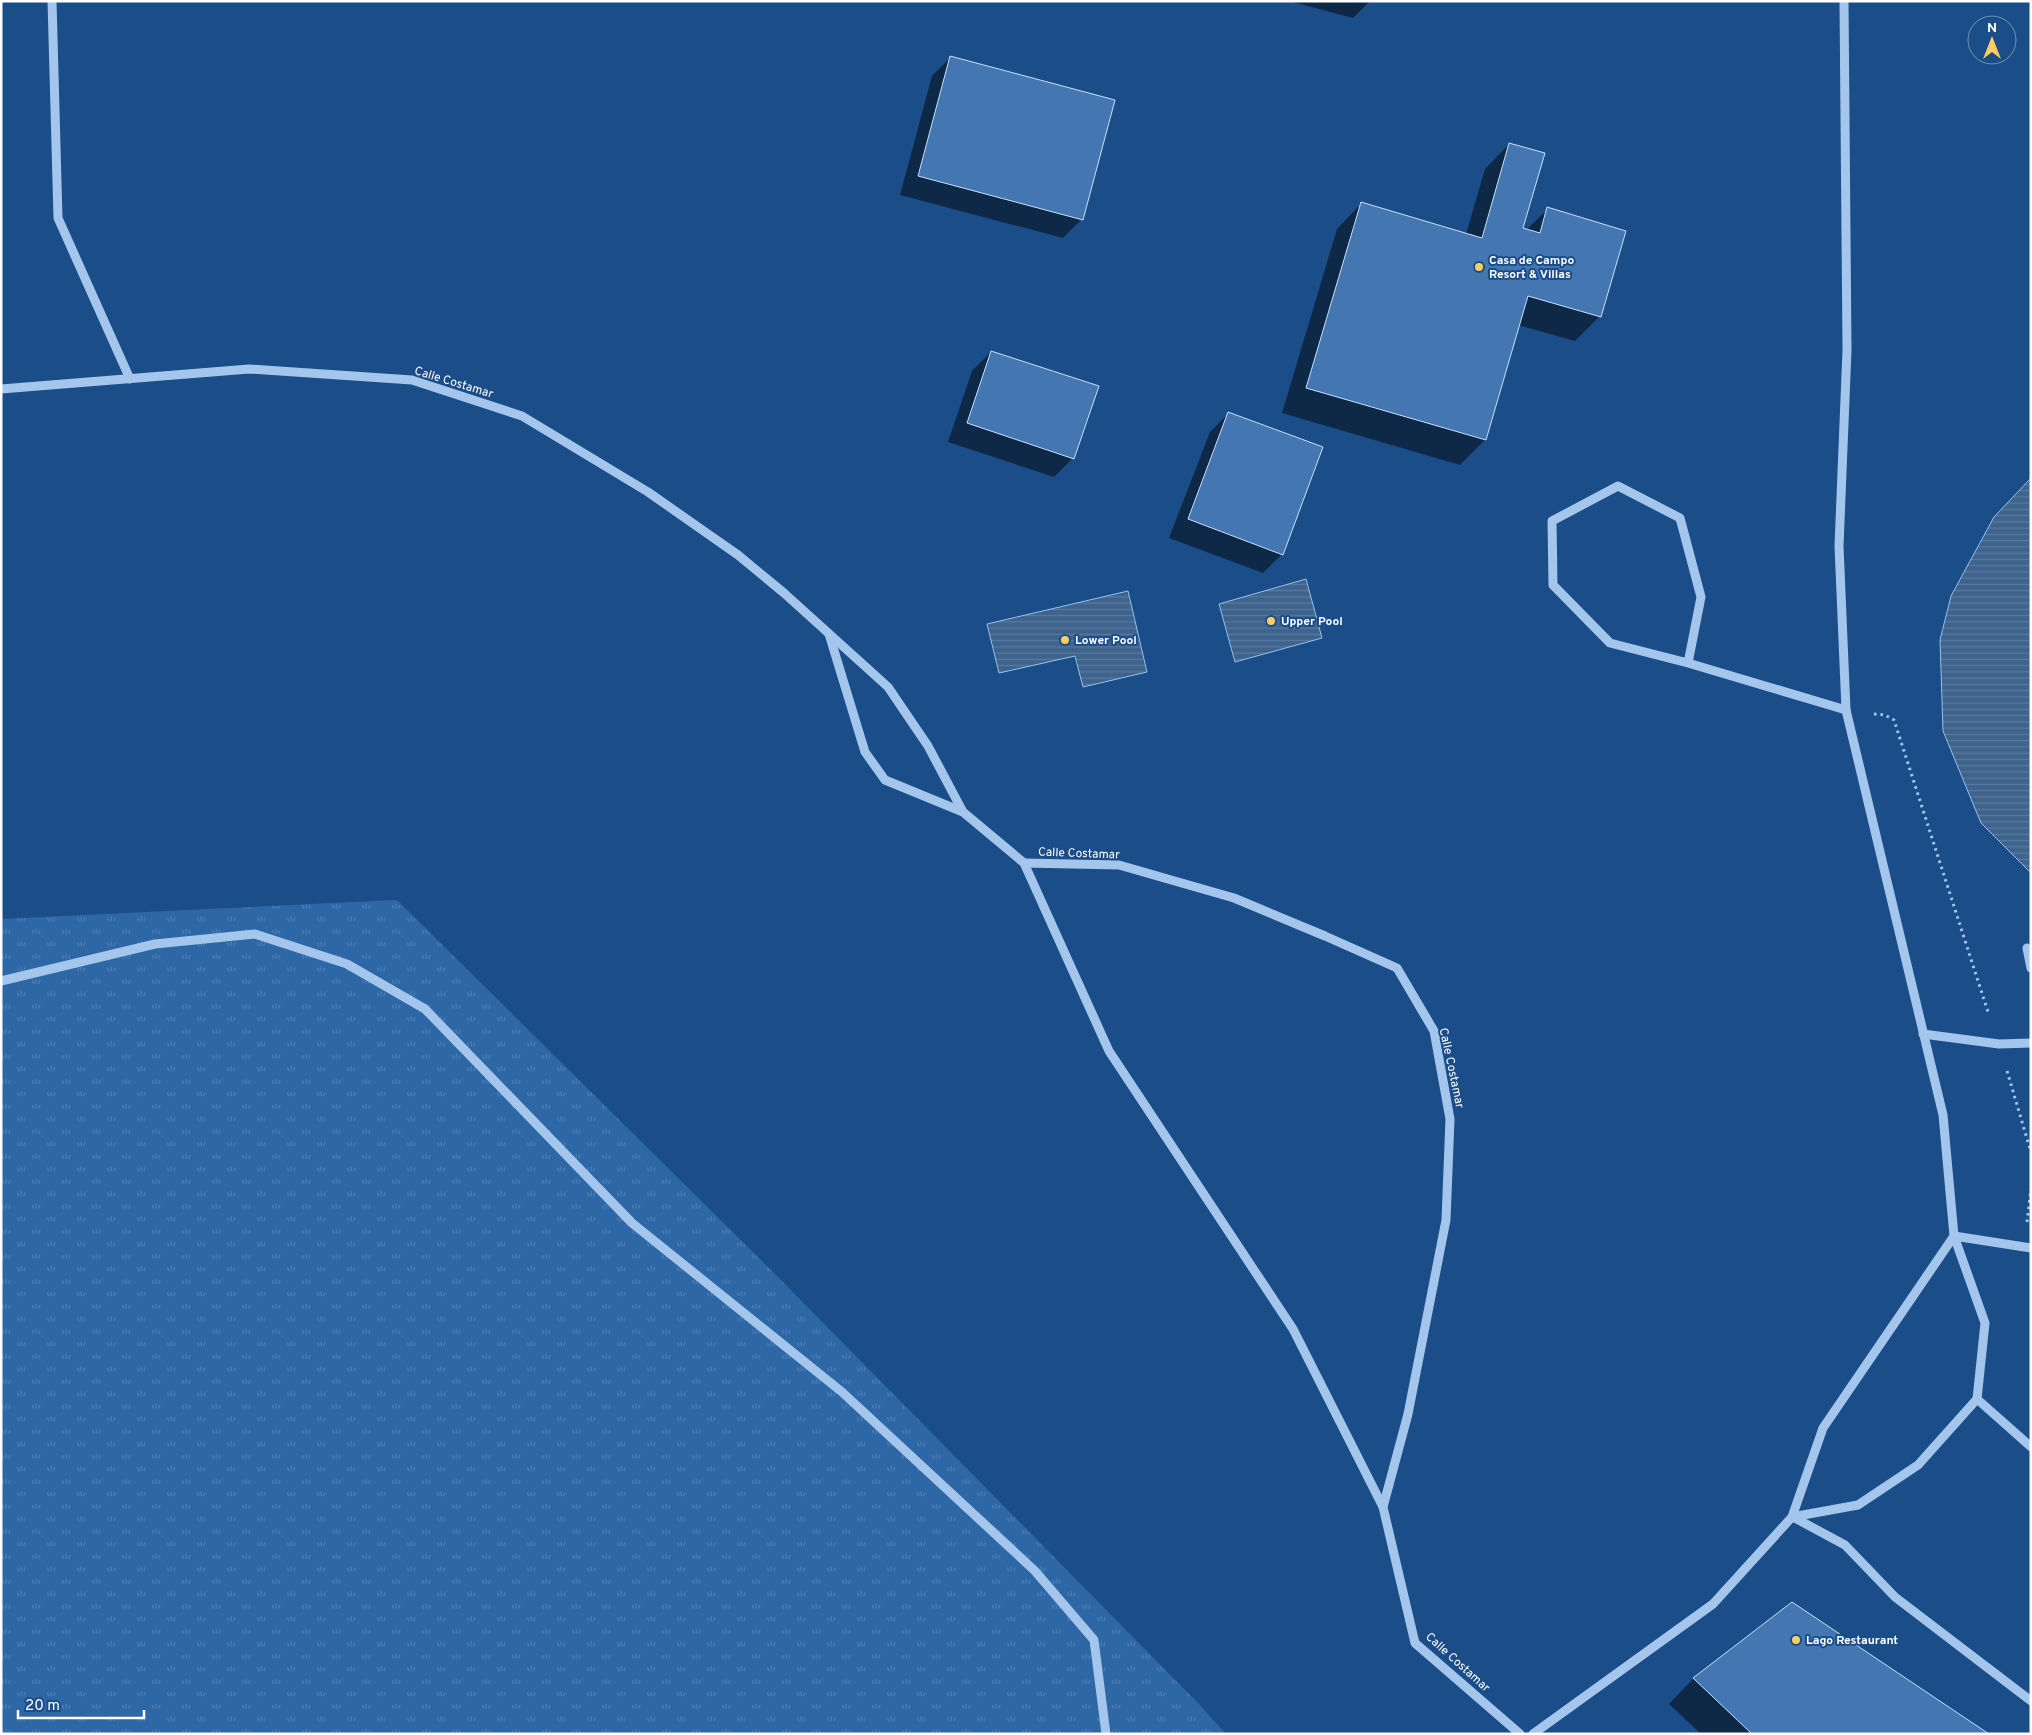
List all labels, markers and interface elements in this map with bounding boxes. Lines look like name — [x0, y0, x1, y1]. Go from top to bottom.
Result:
north arrow — [1967, 15, 2017, 65]
text: N — [1987, 20, 1997, 37]
place label: Casa de Campo Resort & Villas — [1489, 253, 1574, 283]
marker: Casa de Campo Resort & Villas — [1473, 261, 1485, 273]
street label: Calle Costamar — [412, 363, 495, 403]
place label: Upper Pool — [1281, 614, 1343, 630]
marker: Upper Pool — [1265, 615, 1277, 627]
place label: Lower Pool — [1075, 633, 1137, 649]
marker: Lower Pool — [1059, 634, 1071, 646]
street label: Calle Costamar — [1038, 845, 1120, 863]
street label: Calle Costamar — [1435, 1027, 1467, 1110]
street label: Calle Costamar — [1422, 1629, 1493, 1696]
place label: Lago Restaurant — [1806, 1633, 1898, 1649]
marker: Lago Restaurant — [1790, 1634, 1802, 1646]
scale bar — [18, 1688, 144, 1720]
text: 20 m — [25, 1697, 60, 1716]

